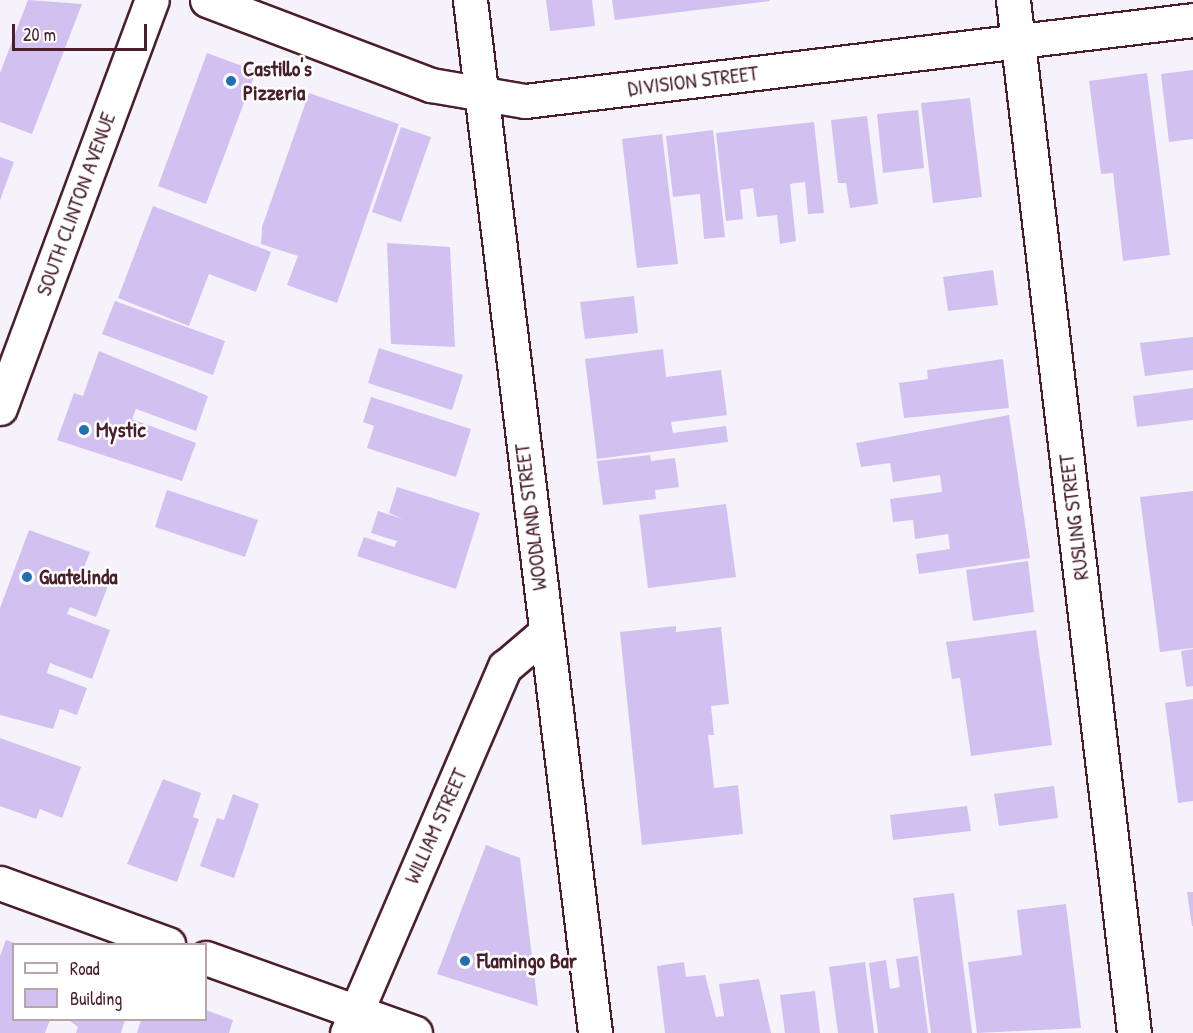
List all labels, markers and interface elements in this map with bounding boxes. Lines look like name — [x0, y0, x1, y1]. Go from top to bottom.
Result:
scale bar — [15, 12, 150, 50]
text: 20 m — [23, 22, 56, 47]
place label: Castillo's Pizzeria — [243, 56, 312, 106]
street label: DIVISION STREET — [626, 60, 760, 102]
marker: Castillo's Pizzeria — [224, 74, 238, 88]
street label: SOUTH CLINTON AVENUE — [31, 109, 121, 299]
place label: Mystic — [96, 417, 146, 443]
marker: Mystic — [77, 423, 91, 437]
street label: WOODLAND STREET — [509, 442, 553, 592]
street label: RUSLING STREET — [1054, 452, 1094, 582]
place label: Guatelinda — [39, 564, 117, 590]
marker: Guatelinda — [20, 570, 34, 584]
street label: WILLIAM STREET — [399, 765, 473, 887]
legend — [12, 943, 207, 1021]
place label: Flamingo Bar — [477, 948, 577, 974]
marker: Flamingo Bar — [458, 954, 472, 968]
text: Road — [70, 956, 100, 981]
text: Building — [70, 986, 122, 1011]

